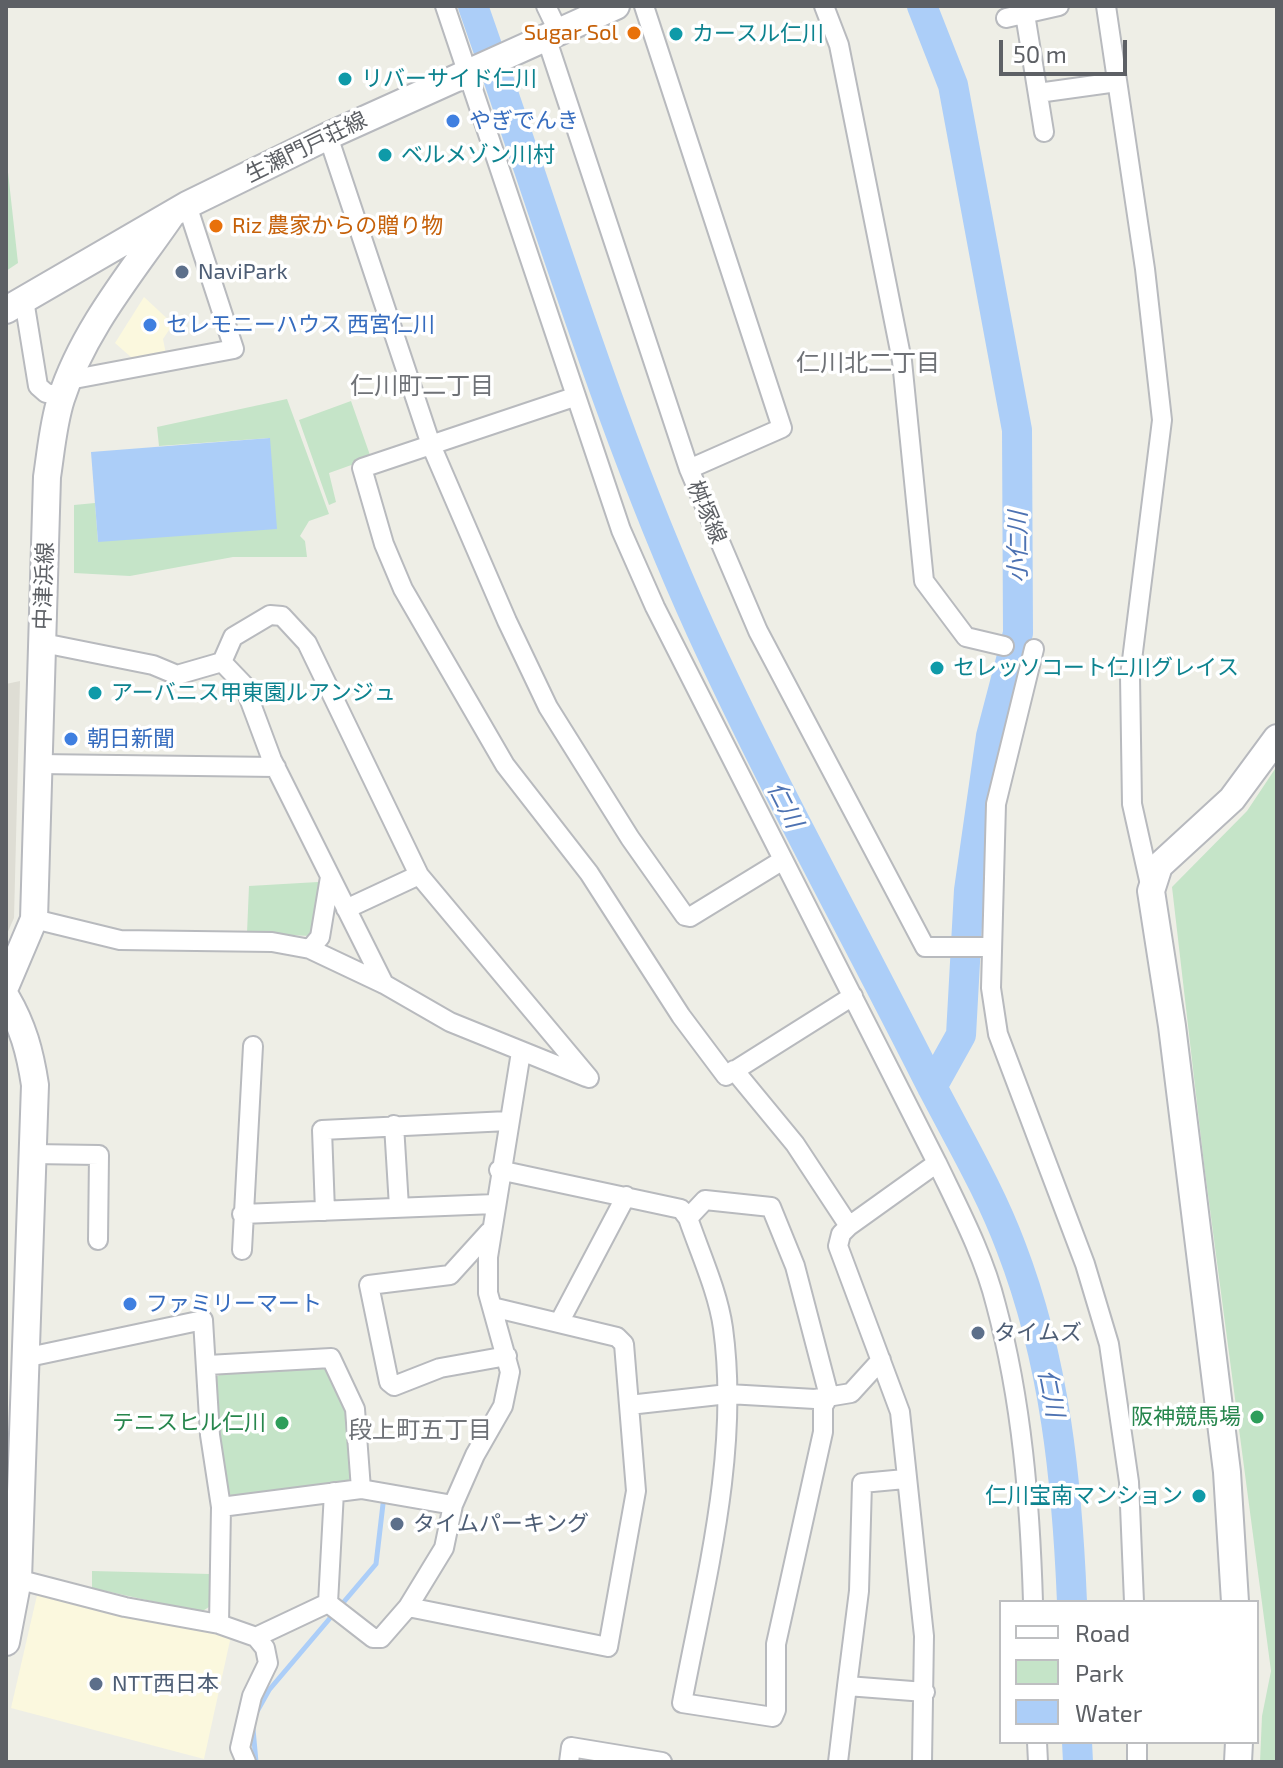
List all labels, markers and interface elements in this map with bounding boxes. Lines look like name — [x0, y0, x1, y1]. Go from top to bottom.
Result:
place label: Sugar Sol — [524, 20, 618, 46]
place label: カースル仁川 — [692, 21, 824, 47]
marker: Sugar Sol — [625, 24, 643, 42]
scale bar — [1003, 24, 1131, 74]
marker: カースル仁川 — [667, 25, 685, 43]
text: 50 m — [1013, 39, 1067, 68]
place label: リバーサイド仁川 — [361, 66, 537, 92]
marker: リバーサイド仁川 — [336, 70, 354, 88]
street label: 生瀬門戸荘線 — [241, 106, 371, 188]
place label: やぎでんき — [469, 108, 579, 134]
marker: やぎでんき — [444, 112, 462, 130]
place label: ベルメゾン川村 — [401, 142, 555, 168]
marker: ベルメゾン川村 — [376, 146, 394, 164]
place label: Riz 農家からの贈り物 — [232, 213, 443, 239]
marker: Riz 農家からの贈り物 — [207, 217, 225, 235]
place label: NaviPark — [198, 259, 288, 285]
marker: NaviPark — [173, 263, 191, 281]
place label: セレモニーハウス 西宮仁川 — [166, 312, 435, 338]
marker: セレモニーハウス 西宮仁川 — [141, 316, 159, 334]
district label: 仁川北二丁目 — [796, 349, 940, 377]
district label: 仁川町二丁目 — [350, 372, 494, 400]
street label: 桝塚線 — [682, 476, 732, 548]
water label: 小仁川 — [1004, 511, 1032, 583]
street label: 中津浜線 — [29, 542, 59, 630]
place label: セレッソコート仁川グレイス — [953, 655, 1239, 681]
marker: セレッソコート仁川グレイス — [928, 659, 946, 677]
place label: アーバニス甲東園ルアンジュ — [111, 680, 396, 706]
marker: アーバニス甲東園ルアンジュ — [86, 684, 104, 702]
place label: 朝日新聞 — [87, 726, 175, 752]
marker: 朝日新聞 — [62, 730, 80, 748]
water label: 仁川 — [761, 777, 809, 833]
place label: ファミリーマート — [146, 1291, 322, 1317]
marker: ファミリーマート — [121, 1295, 139, 1313]
place label: タイムズ — [994, 1320, 1082, 1346]
marker: タイムズ — [969, 1324, 987, 1342]
water label: 仁川 — [1032, 1367, 1070, 1419]
place label: 阪神競馬場 — [1131, 1404, 1241, 1430]
marker: 阪神競馬場 — [1248, 1408, 1266, 1426]
place label: テニスヒル仁川 — [112, 1410, 266, 1436]
marker: テニスヒル仁川 — [273, 1414, 291, 1432]
district label: 段上町五丁目 — [348, 1416, 492, 1444]
place label: 仁川宝南マンション — [985, 1483, 1183, 1509]
marker: 仁川宝南マンション — [1190, 1487, 1208, 1505]
place label: タイムパーキング — [413, 1511, 589, 1537]
marker: タイムパーキング — [388, 1515, 406, 1533]
legend — [999, 1600, 1259, 1744]
text: Road — [1075, 1618, 1130, 1647]
text: Park — [1075, 1658, 1124, 1687]
place label: NTT西日本 — [112, 1671, 219, 1697]
marker: NTT西日本 — [87, 1675, 105, 1693]
text: Water — [1075, 1698, 1142, 1727]

